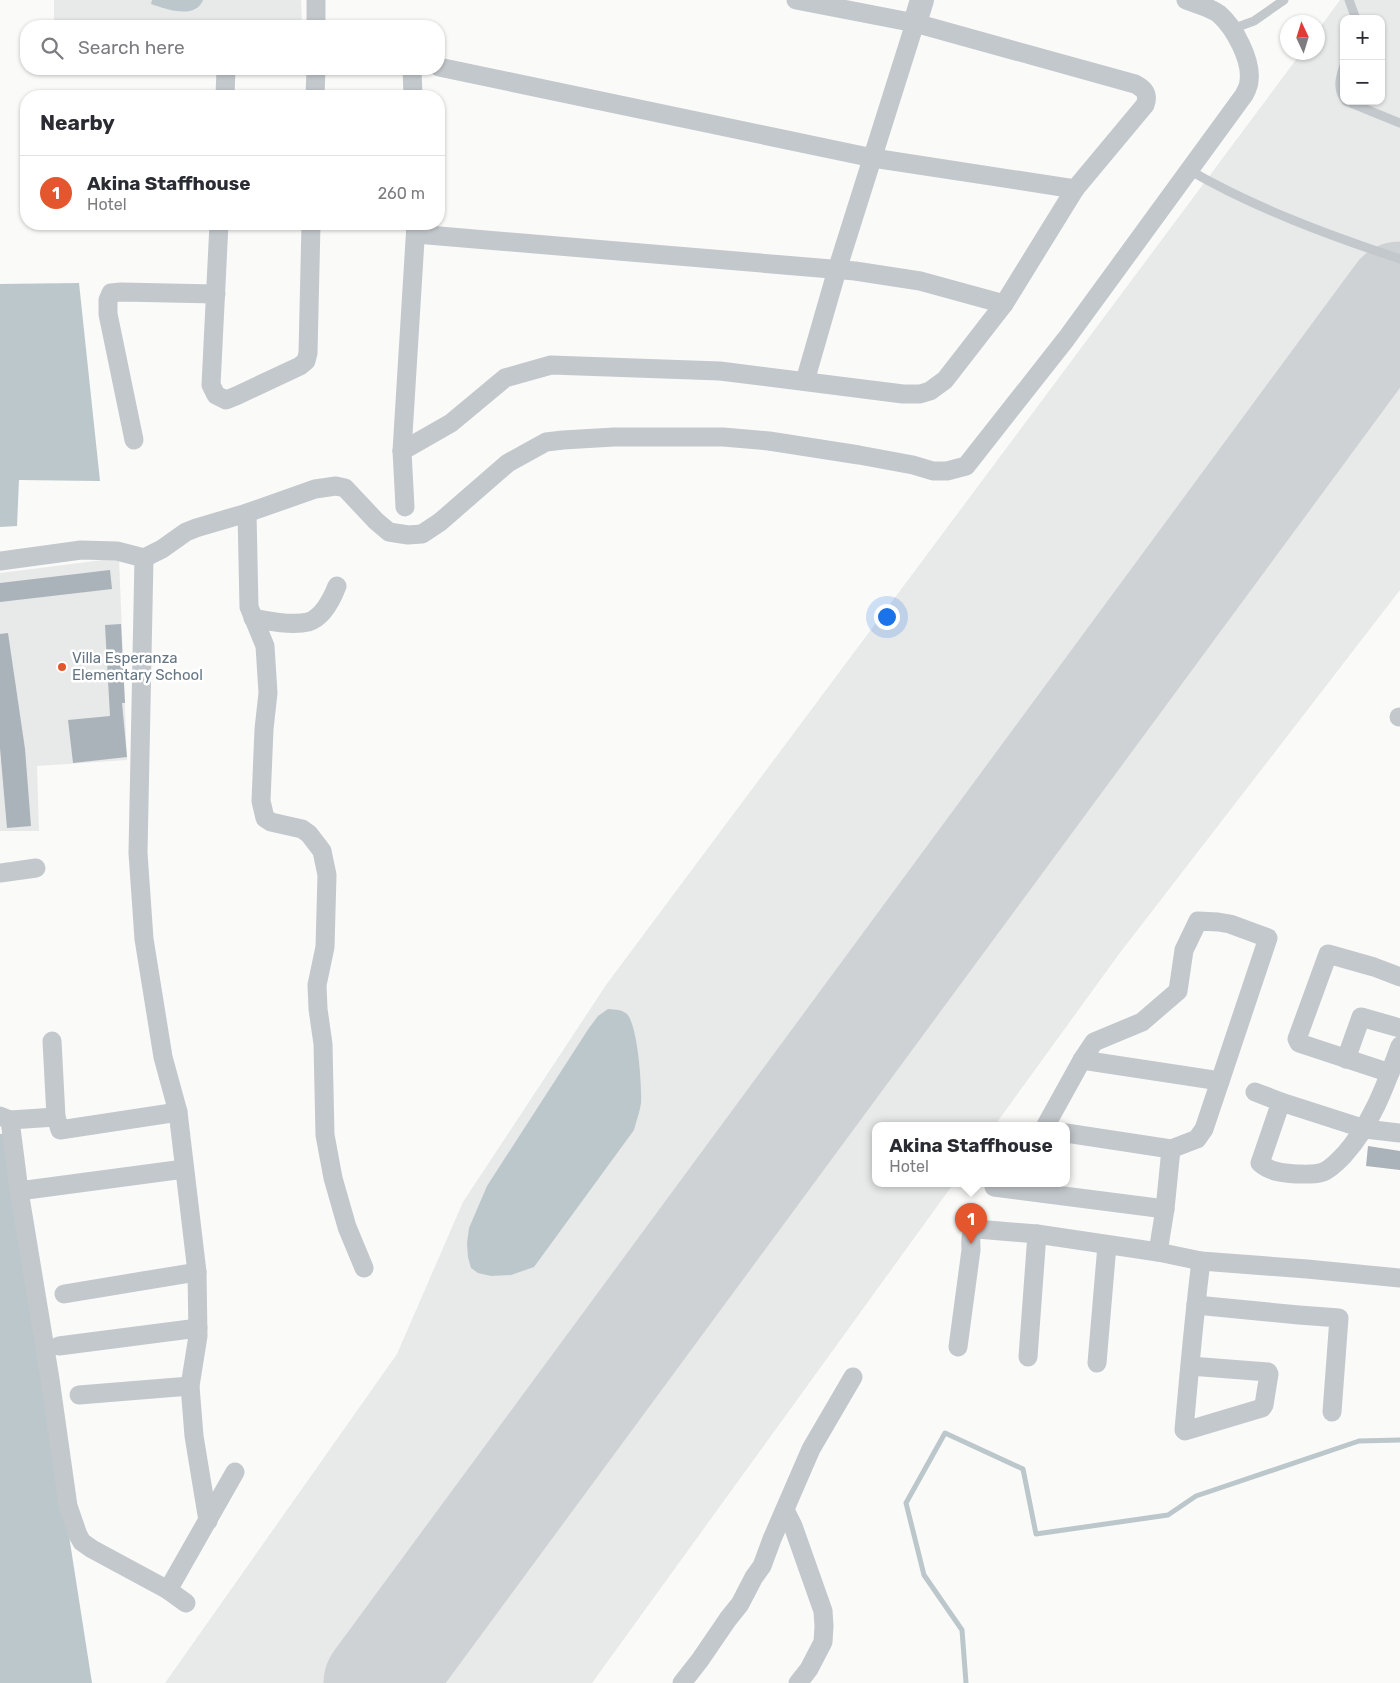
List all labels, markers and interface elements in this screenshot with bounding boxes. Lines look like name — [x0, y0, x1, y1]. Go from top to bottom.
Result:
north arrow — [1280, 15, 1325, 60]
map controls — [1340, 15, 1385, 105]
button: + — [1340, 15, 1385, 60]
search box — [20, 20, 445, 75]
icon: search — [38, 34, 66, 62]
text: Search here — [78, 36, 185, 59]
button: − — [1340, 60, 1385, 105]
text: Nearby — [40, 110, 115, 135]
text: Akina Staffhouse — [87, 172, 250, 195]
text: 1 — [52, 184, 60, 203]
text: 260 m — [378, 184, 425, 203]
text: Hotel — [87, 195, 127, 214]
your location — [874, 604, 900, 630]
place label: Villa Esperanza Elementary School — [72, 649, 203, 684]
marker: Villa Esperanza Elementary School — [56, 661, 68, 673]
popup — [872, 1122, 1070, 1187]
text: Akina Staffhouse — [889, 1134, 1053, 1157]
text: Hotel — [889, 1157, 929, 1176]
pin: 1 — [955, 1203, 987, 1244]

